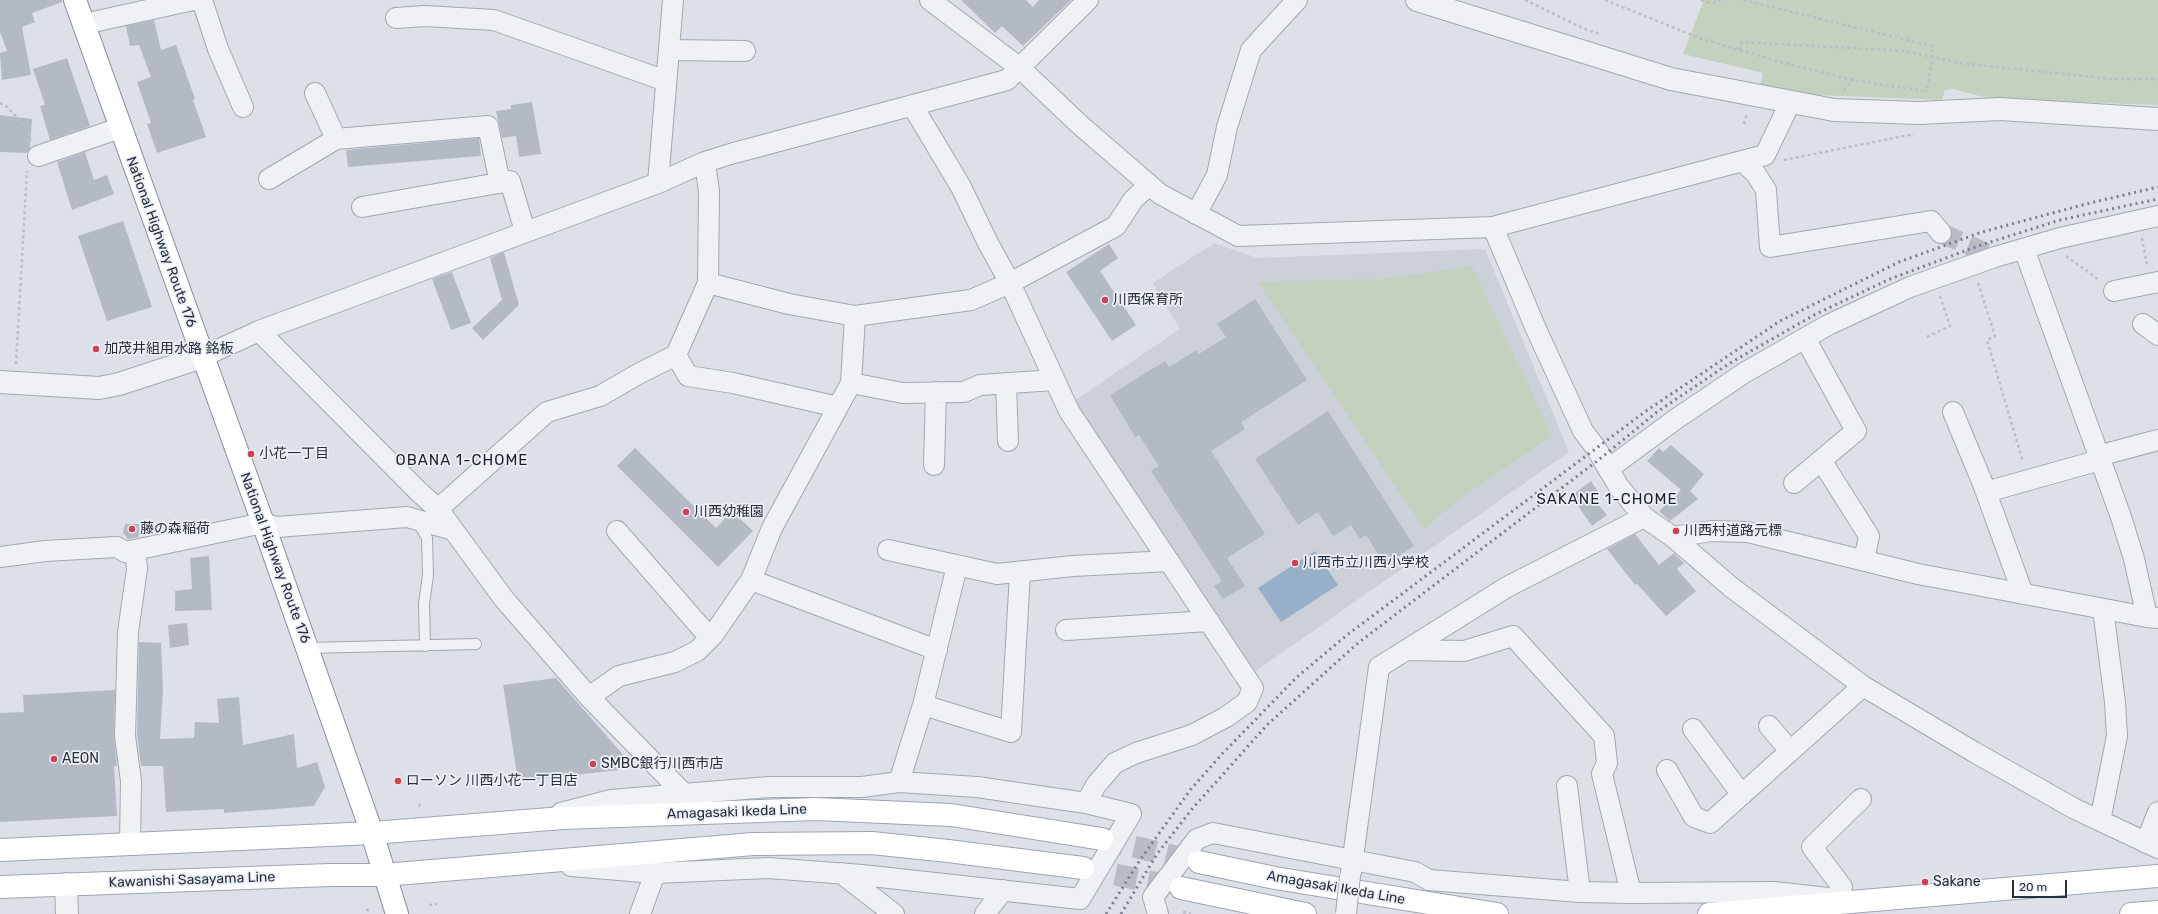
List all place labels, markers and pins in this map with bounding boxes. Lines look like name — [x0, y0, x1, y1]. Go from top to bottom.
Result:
place label: 川西保育所 — [1113, 292, 1183, 308]
marker: 川西保育所 — [1100, 295, 1110, 305]
place label: 加茂井組用水路 銘板 — [104, 341, 233, 357]
marker: 加茂井組用水路 銘板 — [91, 344, 101, 354]
place label: 小花一丁目 — [259, 446, 329, 462]
marker: 小花一丁目 — [246, 449, 256, 459]
place label: 川西幼稚園 — [694, 504, 764, 520]
marker: 川西幼稚園 — [681, 507, 691, 517]
place label: 藤の森稲荷 — [140, 521, 210, 537]
place label: 川西村道路元標 — [1684, 523, 1782, 539]
marker: 藤の森稲荷 — [127, 524, 137, 534]
marker: 川西村道路元標 — [1671, 526, 1681, 536]
place label: 川西市立川西小学校 — [1303, 555, 1429, 571]
marker: 川西市立川西小学校 — [1290, 558, 1300, 568]
place label: AEON — [62, 751, 99, 767]
marker: AEON — [49, 754, 59, 764]
place label: SMBC銀行川西市店 — [601, 756, 723, 772]
marker: SMBC銀行川西市店 — [588, 759, 598, 769]
place label: ローソン 川西小花一丁目店 — [406, 773, 577, 789]
marker: ローソン 川西小花一丁目店 — [393, 776, 403, 786]
place label: Sakane — [1933, 874, 1981, 890]
marker: Sakane — [1920, 877, 1930, 887]

